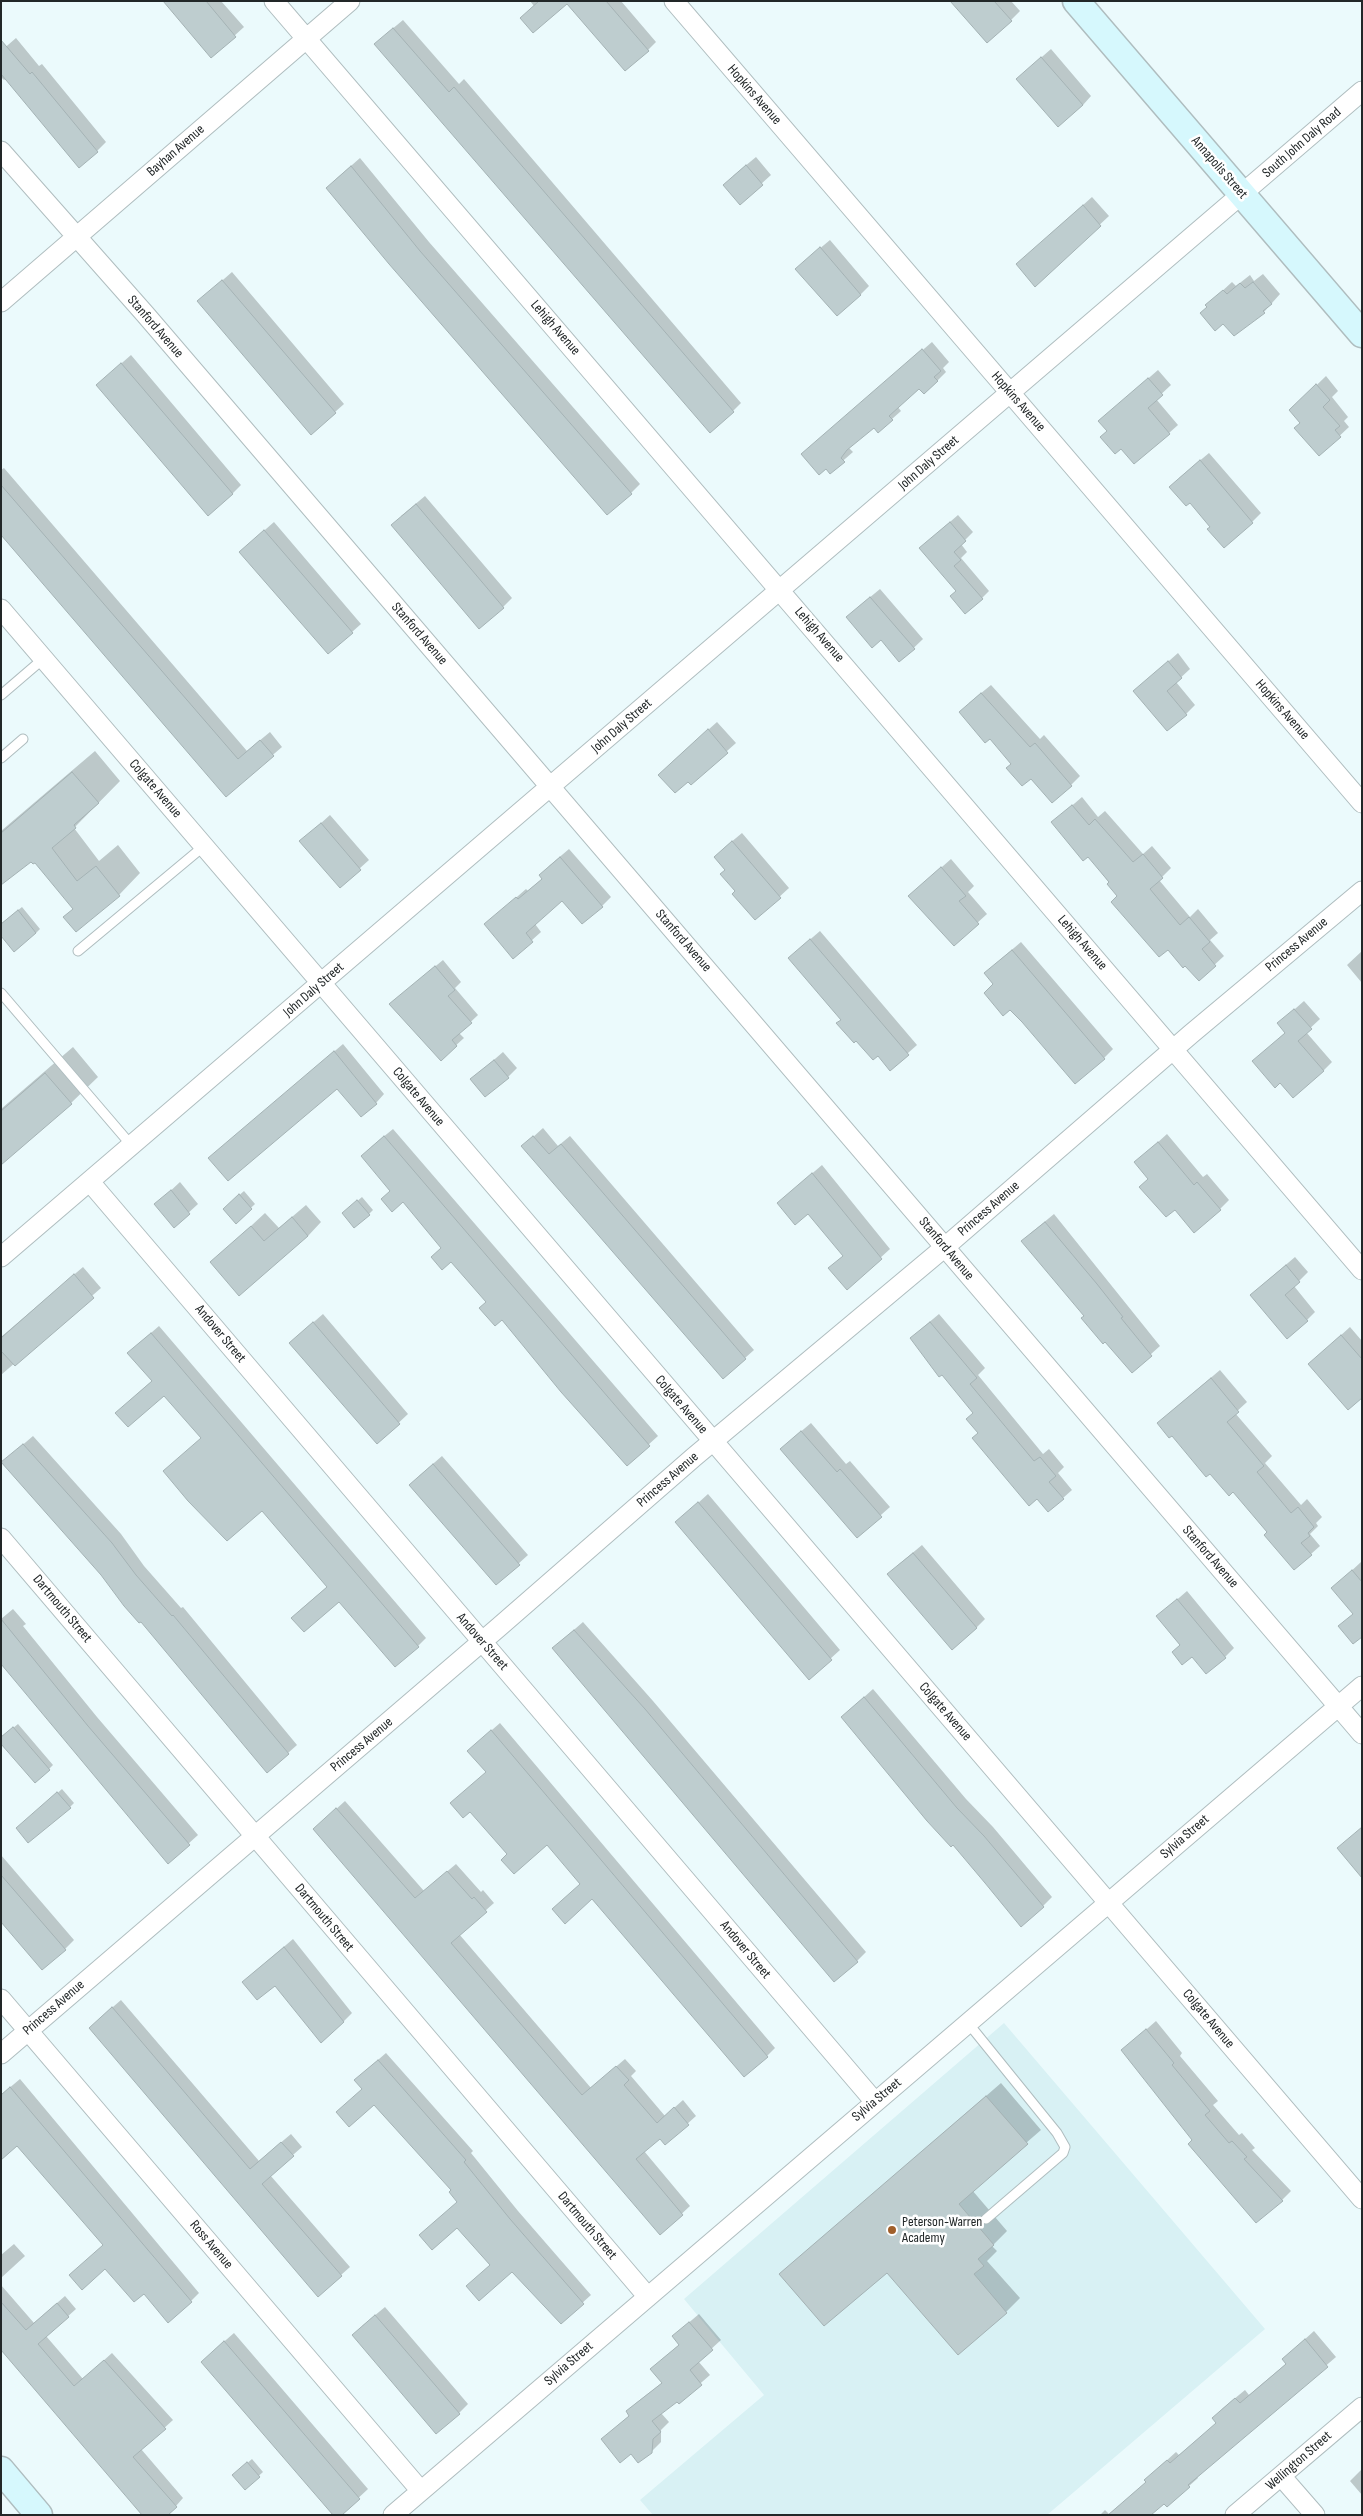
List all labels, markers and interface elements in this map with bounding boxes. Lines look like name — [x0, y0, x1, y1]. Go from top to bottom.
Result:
street label: Hopkins Avenue — [723, 62, 785, 128]
street label: South John Daly Road — [1259, 104, 1345, 182]
street label: Bayhan Avenue — [144, 121, 208, 181]
street label: Annapolis Street — [1187, 133, 1251, 203]
street label: Stanford Avenue — [123, 292, 187, 362]
street label: Lehigh Avenue — [527, 297, 583, 359]
street label: Hopkins Avenue — [987, 369, 1049, 435]
street label: John Daly Street — [895, 432, 963, 494]
street label: Stanford Avenue — [387, 599, 451, 669]
street label: Lehigh Avenue — [791, 604, 847, 666]
street label: Hopkins Avenue — [1251, 677, 1313, 743]
street label: John Daly Street — [588, 695, 656, 757]
street label: Colgate Avenue — [125, 756, 185, 822]
street label: Stanford Avenue — [651, 906, 715, 976]
street label: Lehigh Avenue — [1054, 912, 1110, 974]
street label: Princess Avenue — [1262, 914, 1332, 976]
street label: John Daly Street — [280, 959, 348, 1021]
street label: Colgate Avenue — [388, 1064, 448, 1130]
street label: Princess Avenue — [955, 1178, 1023, 1240]
street label: Stanford Avenue — [915, 1214, 977, 1284]
street label: Andover Street — [191, 1302, 249, 1366]
street label: Colgate Avenue — [651, 1372, 711, 1438]
street label: Princess Avenue — [634, 1449, 702, 1511]
street label: Stanford Avenue — [1178, 1522, 1242, 1592]
street label: Dartmouth Street — [29, 1572, 95, 1646]
street label: Andover Street — [453, 1610, 511, 1674]
street label: Colgate Avenue — [915, 1679, 975, 1745]
street label: Princess Avenue — [327, 1714, 397, 1776]
street label: Sylvia Street — [1157, 1811, 1213, 1863]
street label: Dartmouth Street — [291, 1881, 357, 1955]
street label: Andover Street — [716, 1918, 774, 1982]
street label: Princess Avenue — [20, 1977, 88, 2039]
street label: Colgate Avenue — [1178, 1986, 1238, 2052]
street label: Sylvia Street — [849, 2075, 905, 2125]
street label: Dartmouth Street — [554, 2189, 620, 2263]
place label: Peterson-Warren Academy — [902, 2214, 982, 2246]
street label: Ross Avenue — [186, 2217, 236, 2273]
marker: Peterson-Warren Academy — [886, 2224, 898, 2236]
street label: Sylvia Street — [541, 2338, 597, 2390]
street label: Wellington Street — [1263, 2428, 1335, 2494]

